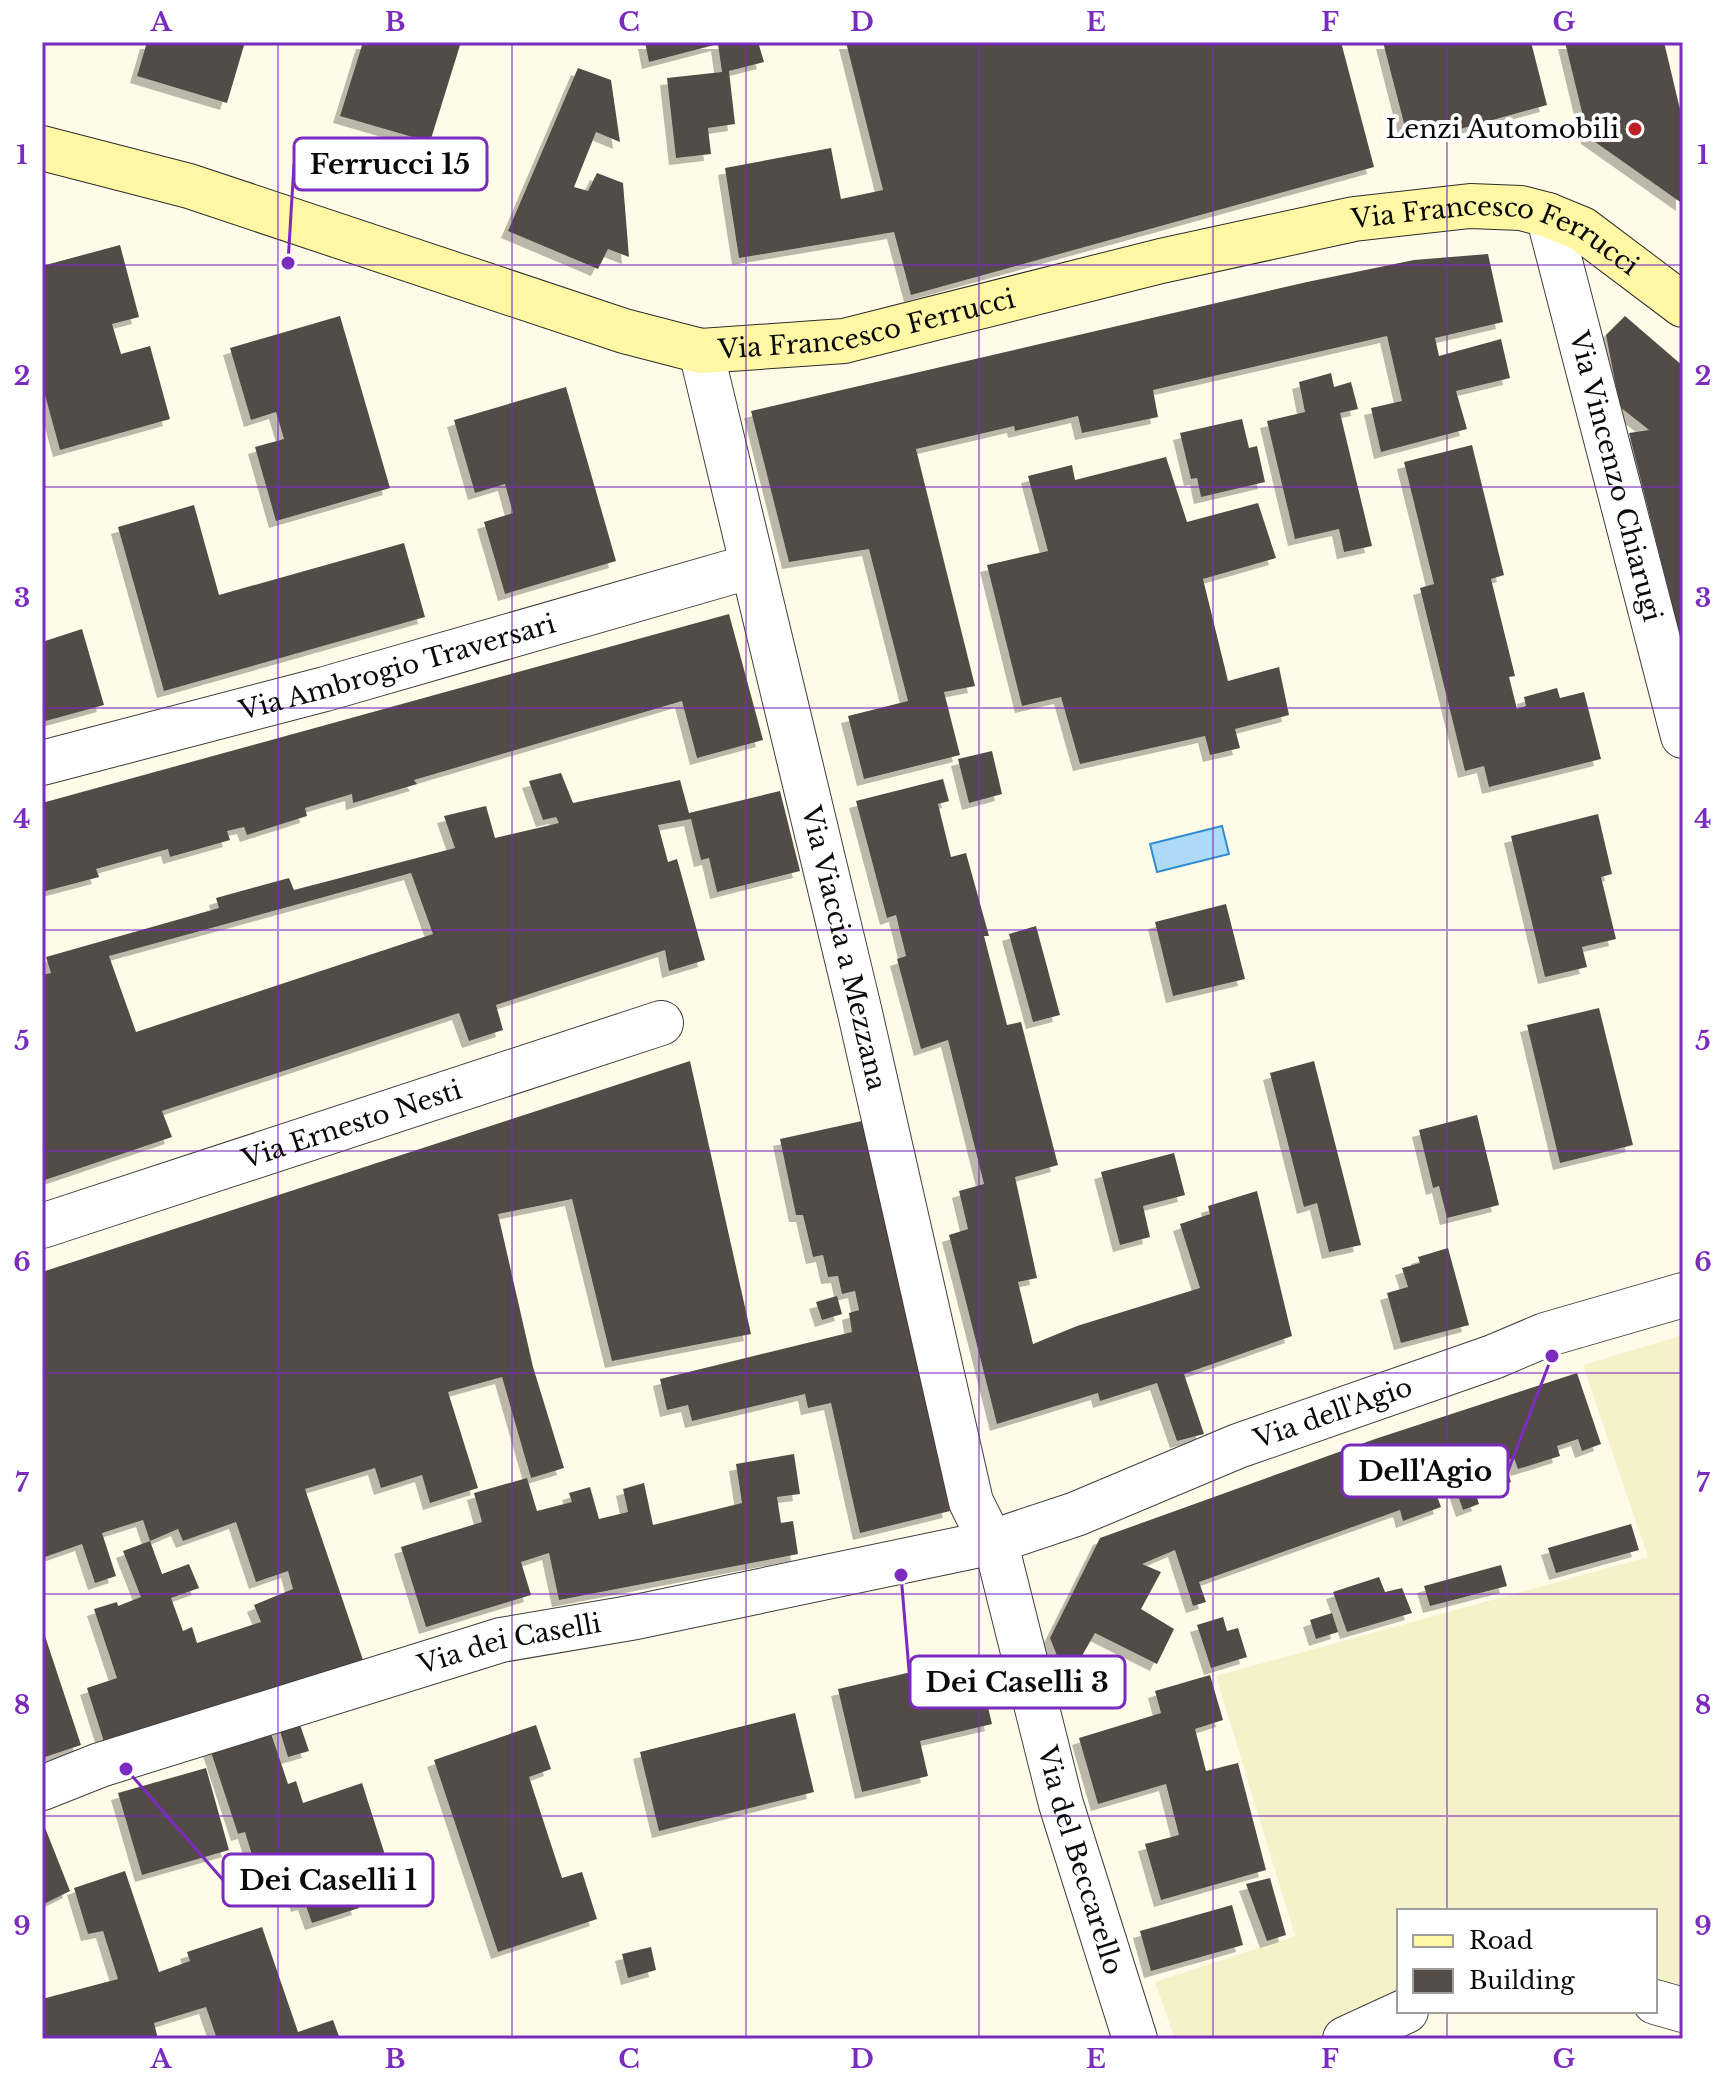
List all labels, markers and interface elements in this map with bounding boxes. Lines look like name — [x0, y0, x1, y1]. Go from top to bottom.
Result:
text: A — [149, 6, 172, 38]
text: B — [385, 6, 405, 38]
text: C — [618, 6, 640, 38]
text: D — [850, 6, 874, 38]
text: E — [1086, 6, 1106, 38]
text: F — [1321, 6, 1339, 38]
text: G — [1553, 6, 1576, 38]
place label: Lenzi Automobili — [1385, 113, 1619, 145]
marker: Lenzi Automobili — [1626, 120, 1644, 138]
callout: Ferrucci 15 — [294, 138, 487, 190]
text: 1 — [16, 139, 28, 171]
text: 1 — [1697, 139, 1709, 171]
text: Ferrucci 15 — [310, 147, 470, 182]
street label: Via Francesco Ferrucci — [1349, 190, 1645, 282]
street label: Via Francesco Ferrucci — [716, 282, 1018, 366]
street label: Via Vincenzo Chiarugi — [1563, 327, 1669, 625]
text: 2 — [14, 360, 30, 392]
text: 2 — [1695, 360, 1711, 392]
text: 3 — [14, 582, 30, 614]
text: 3 — [1695, 582, 1711, 614]
street label: Via Ambrogio Traversari — [235, 607, 559, 727]
street label: Via Viaccia a Mezzana — [795, 802, 893, 1094]
text: 4 — [13, 803, 31, 835]
text: 4 — [1694, 803, 1712, 835]
text: 5 — [14, 1025, 30, 1057]
text: 5 — [1695, 1025, 1711, 1057]
street label: Via Ernesto Nesti — [237, 1073, 466, 1176]
text: 6 — [13, 1246, 31, 1278]
text: 6 — [1694, 1246, 1712, 1278]
street label: Via dell'Agio — [1249, 1371, 1416, 1456]
callout: Dell'Agio — [1342, 1445, 1508, 1497]
text: Dell'Agio — [1358, 1454, 1492, 1489]
text: 7 — [15, 1467, 29, 1499]
text: 7 — [1696, 1467, 1710, 1499]
street label: Via dei Caselli — [413, 1607, 604, 1681]
callout: Dei Caselli 3 — [910, 1656, 1125, 1708]
text: Dei Caselli 3 — [925, 1665, 1109, 1700]
text: 8 — [14, 1689, 30, 1721]
text: 8 — [1695, 1689, 1711, 1721]
street label: Via del Beccarello — [1031, 1742, 1130, 1979]
callout: Dei Caselli 1 — [223, 1854, 433, 1906]
text: Dei Caselli 1 — [239, 1863, 417, 1898]
legend — [1397, 1909, 1657, 2013]
text: 9 — [13, 1910, 31, 1942]
text: 9 — [1694, 1910, 1712, 1942]
text: Road — [1469, 1926, 1533, 1955]
text: Building — [1469, 1966, 1575, 1995]
text: A — [149, 2043, 172, 2075]
text: B — [385, 2043, 405, 2075]
text: C — [618, 2043, 640, 2075]
text: D — [850, 2043, 874, 2075]
text: E — [1086, 2043, 1106, 2075]
text: F — [1321, 2043, 1339, 2075]
text: G — [1553, 2043, 1576, 2075]

